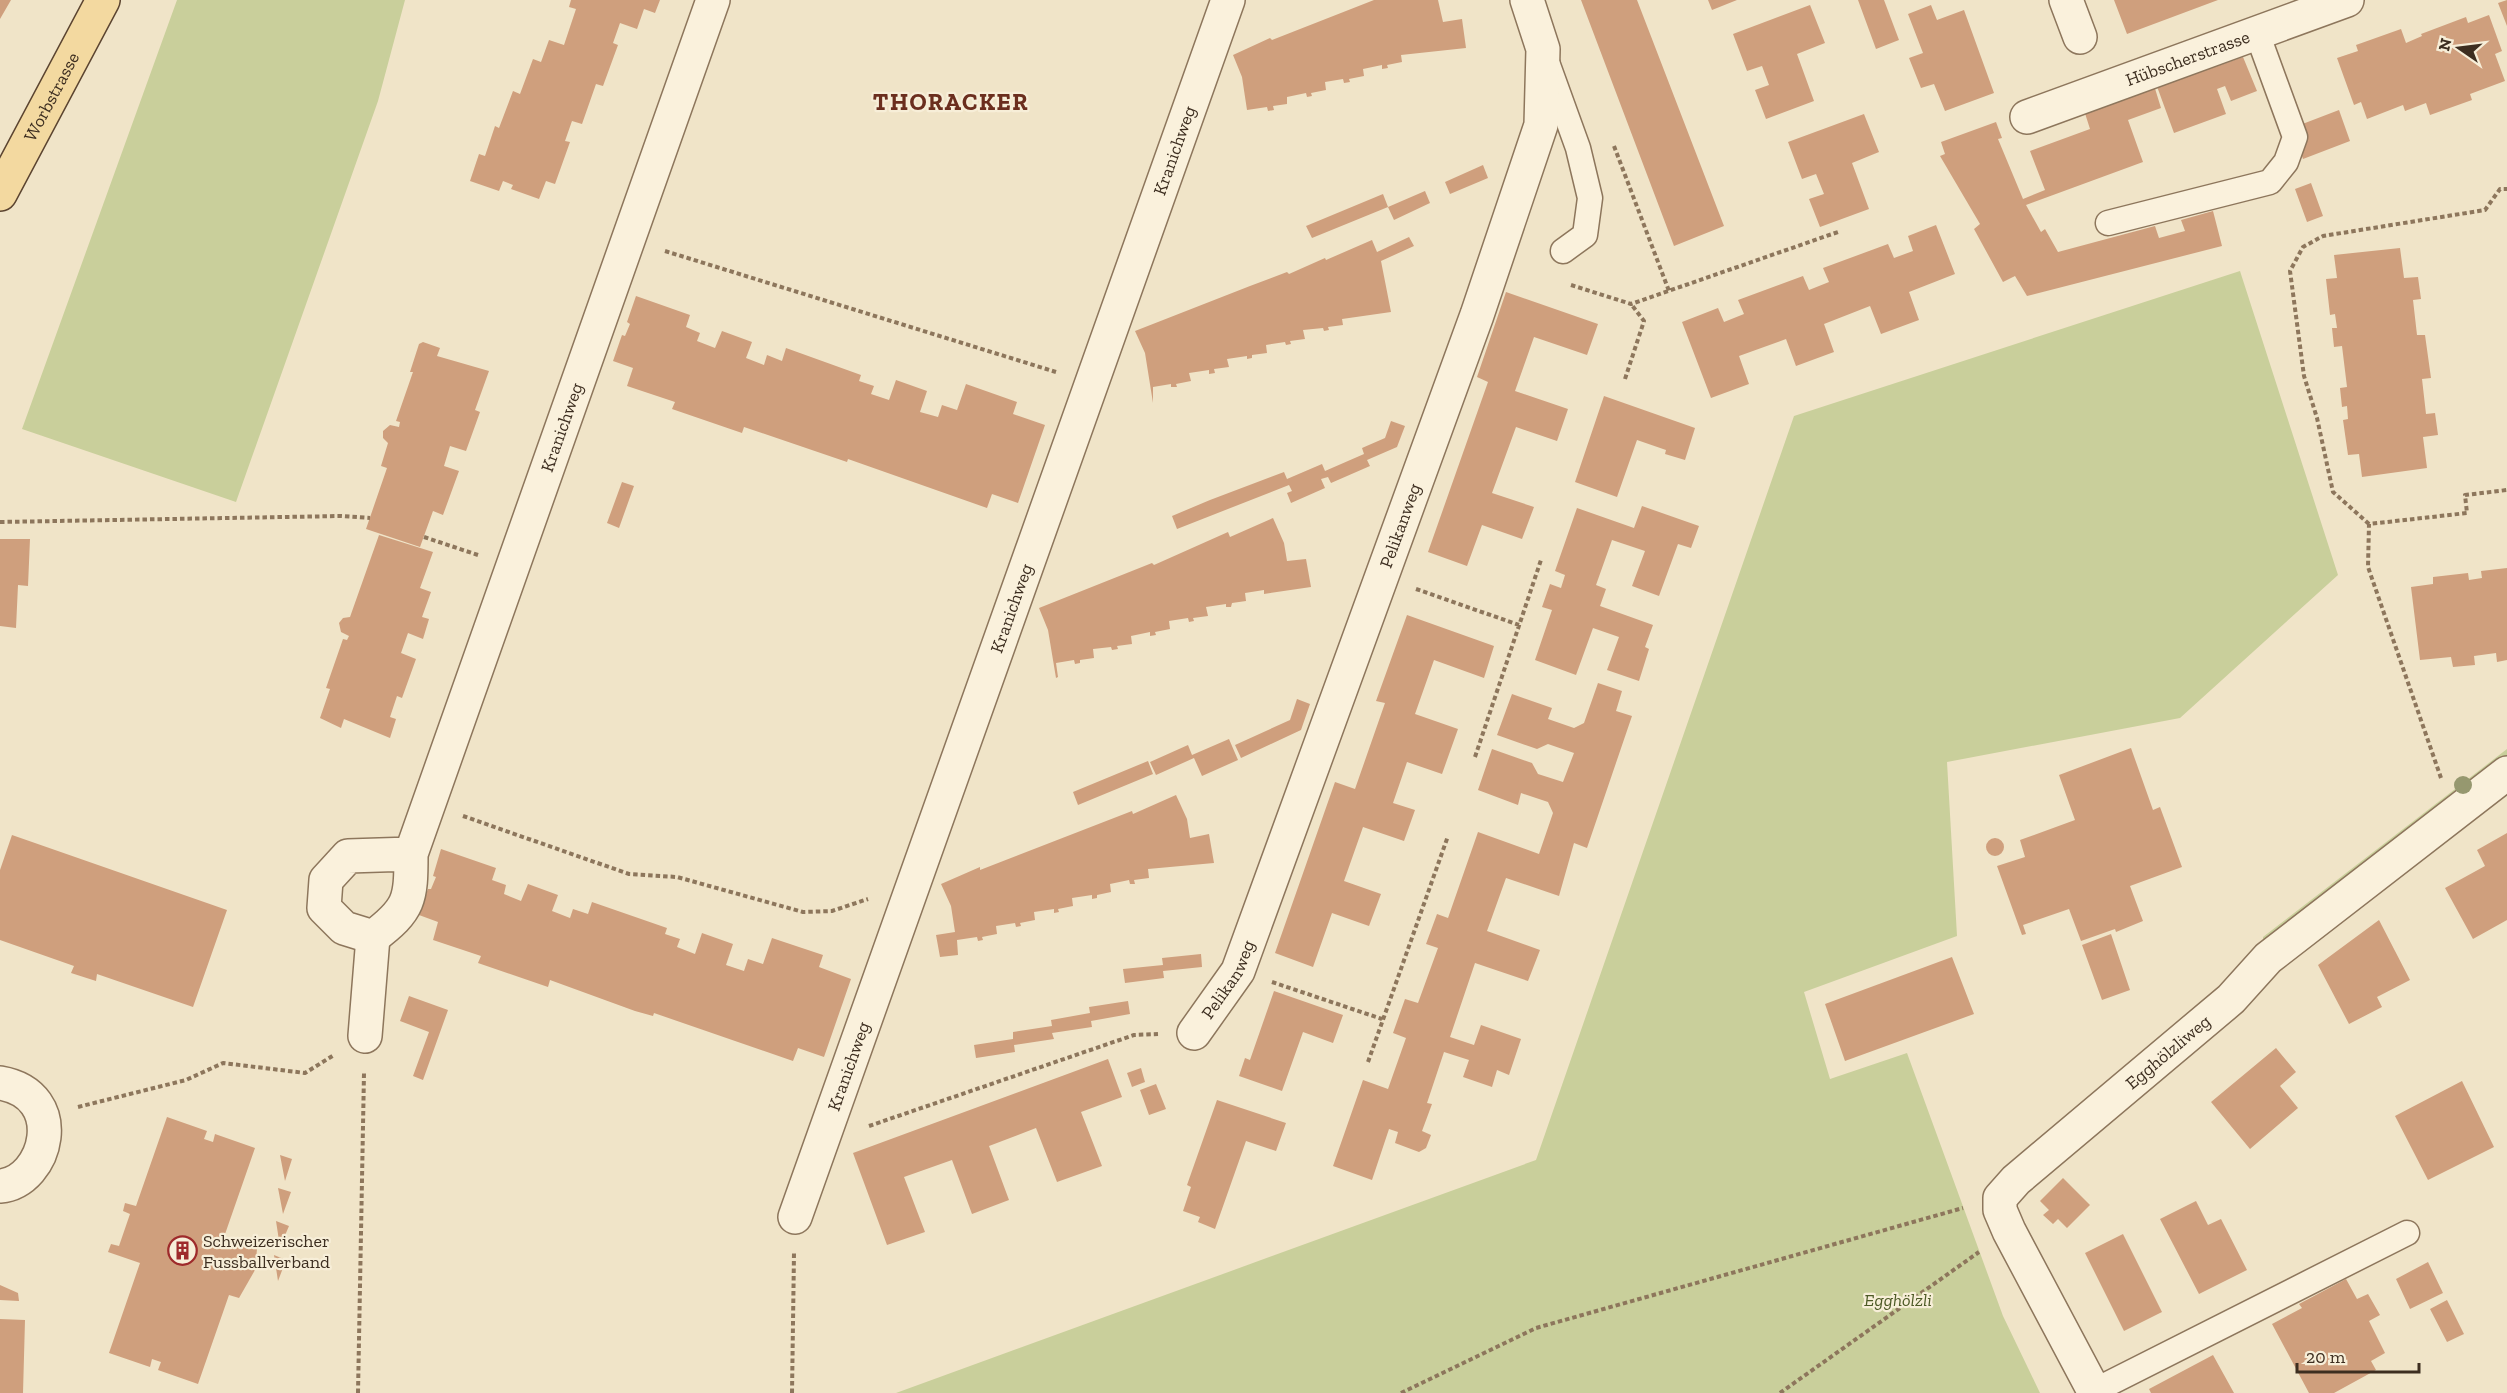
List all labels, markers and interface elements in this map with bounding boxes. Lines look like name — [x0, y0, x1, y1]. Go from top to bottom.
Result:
north arrow — [2429, 18, 2489, 78]
street label: Hübscherstrasse — [2123, 26, 2253, 91]
text: N — [2434, 36, 2456, 53]
street label: Worbstrasse — [19, 49, 84, 145]
district label: THORACKER — [873, 87, 1029, 116]
street label: Kranichweg — [1148, 103, 1200, 198]
street label: Kranichweg — [536, 380, 588, 475]
street label: Pelikanweg — [1375, 480, 1426, 571]
street label: Kranichweg — [986, 561, 1038, 656]
street label: Pelikanweg — [1197, 937, 1259, 1023]
street label: Egghölzliweg — [2121, 1010, 2215, 1094]
street label: Kranichweg — [823, 1019, 875, 1114]
place label: Schweizerischer Fussballverband — [203, 1230, 330, 1273]
building icon: Schweizerischer Fussballverband — [166, 1235, 198, 1267]
park label: Egghölzli — [1864, 1289, 1932, 1311]
scale bar — [2297, 1336, 2418, 1374]
text: 20 m — [2306, 1346, 2346, 1368]

